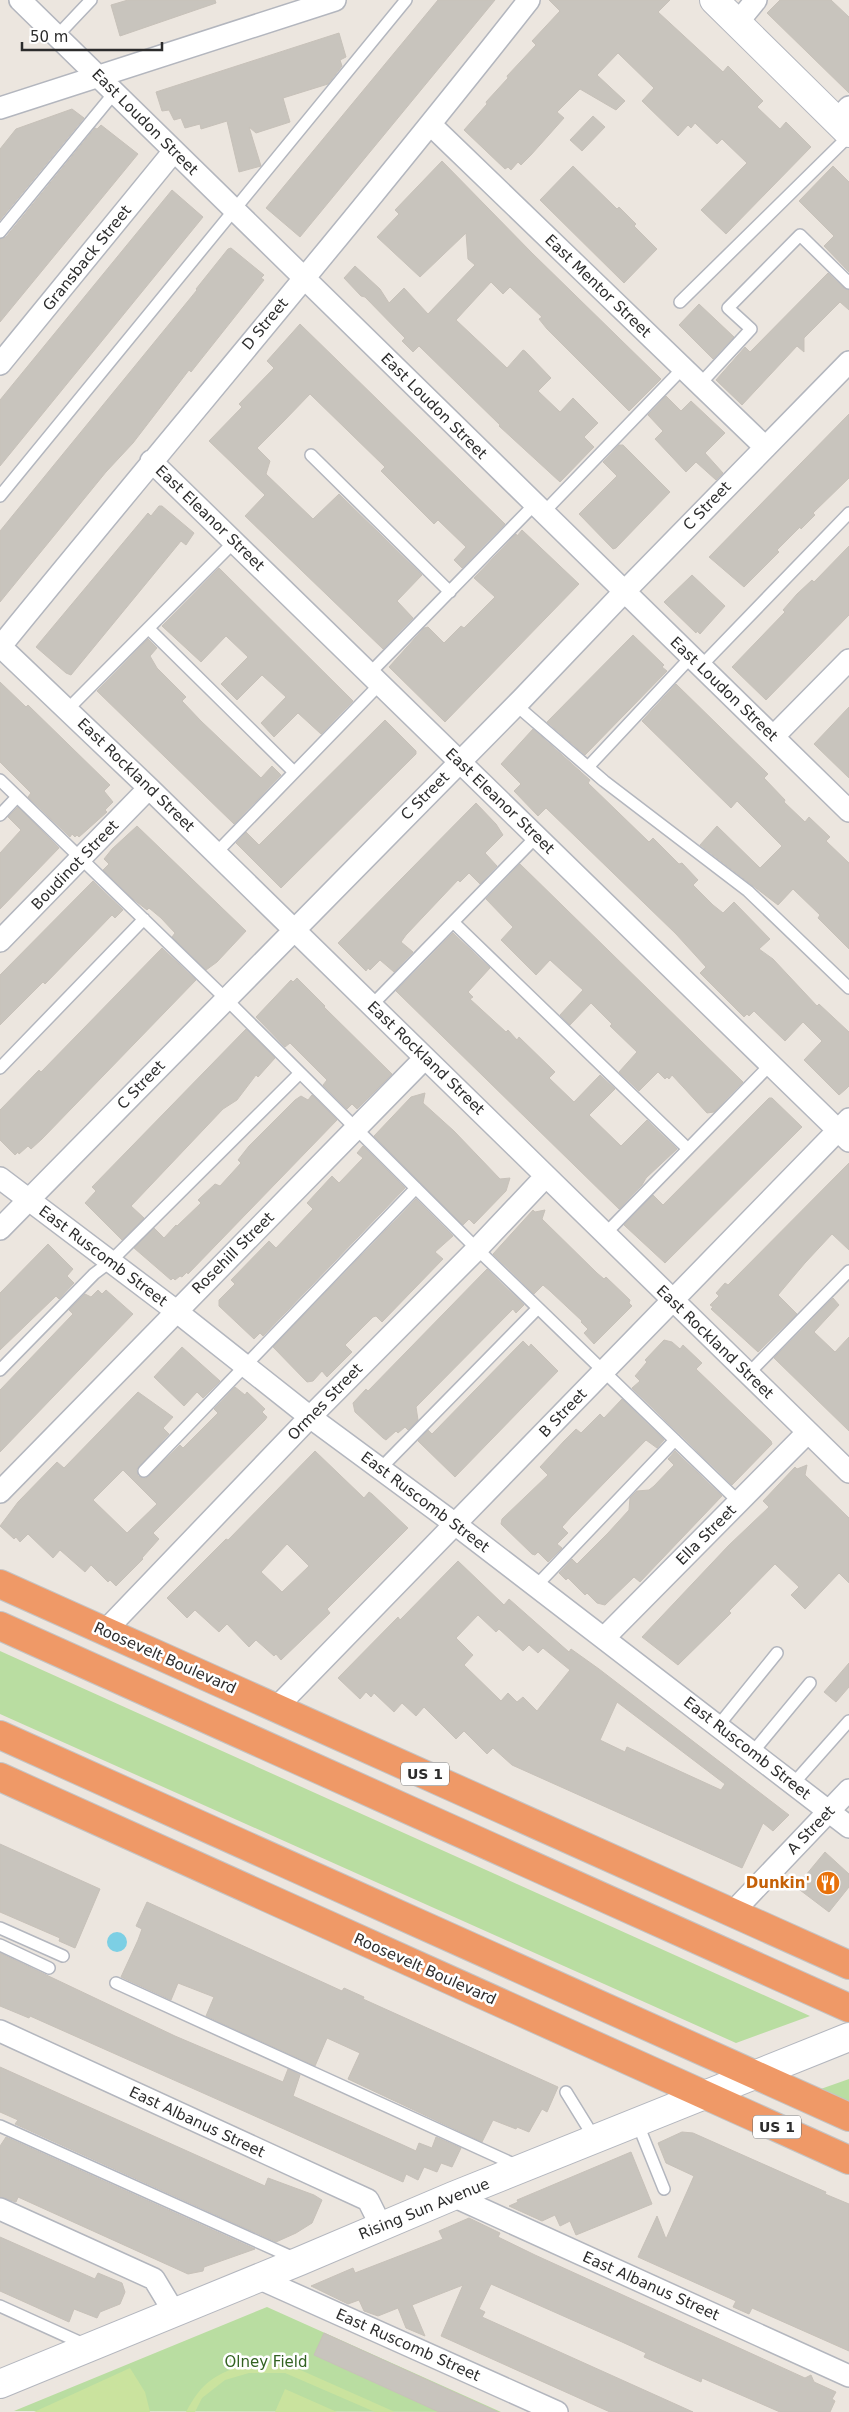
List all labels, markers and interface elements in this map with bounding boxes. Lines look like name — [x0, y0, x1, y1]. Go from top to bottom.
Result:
scale bar — [22, 20, 162, 52]
text: 50 m — [30, 28, 68, 46]
street label: East Loudon Street — [88, 65, 202, 179]
street label: Gransback Street — [39, 202, 135, 314]
street label: East Mentor Street — [541, 231, 655, 341]
street label: D Street — [238, 294, 292, 353]
street label: East Loudon Street — [377, 349, 491, 463]
street label: East Eleanor Street — [152, 461, 268, 575]
street label: C Street — [679, 478, 735, 534]
street label: East Loudon Street — [667, 633, 782, 745]
street label: East Rockland Street — [74, 714, 198, 836]
street label: East Eleanor Street — [442, 744, 558, 858]
street label: C Street — [397, 768, 453, 824]
street label: Boudinot Street — [28, 816, 122, 914]
street label: East Rockland Street — [364, 997, 488, 1119]
street label: C Street — [113, 1057, 169, 1113]
street label: East Ruscomb Street — [35, 1202, 171, 1310]
street label: Rosehill Street — [188, 1208, 278, 1298]
street label: East Rockland Street — [653, 1281, 777, 1403]
street label: Ormes Street — [284, 1360, 366, 1444]
street label: B Street — [535, 1385, 591, 1441]
street label: East Ruscomb Street — [357, 1448, 493, 1556]
street label: Ella Street — [672, 1501, 740, 1569]
street label: Roosevelt Boulevard — [91, 1618, 239, 1698]
street label: East Ruscomb Street — [680, 1693, 814, 1803]
road number: US 1 — [401, 1762, 449, 1786]
street label: A Street — [783, 1802, 839, 1858]
restaurant icon: Dunkin' — [815, 1870, 841, 1896]
place label: Dunkin' — [746, 1874, 810, 1892]
street label: Roosevelt Boulevard — [351, 1929, 499, 2009]
street label: East Albanus Street — [126, 2083, 268, 2161]
road number: US 1 — [753, 2116, 801, 2138]
street label: Rising Sun Avenue — [356, 2175, 492, 2243]
street label: East Albanus Street — [580, 2248, 722, 2324]
street label: East Ruscomb Street — [333, 2305, 483, 2385]
park label: Olney Field — [225, 2353, 307, 2371]

